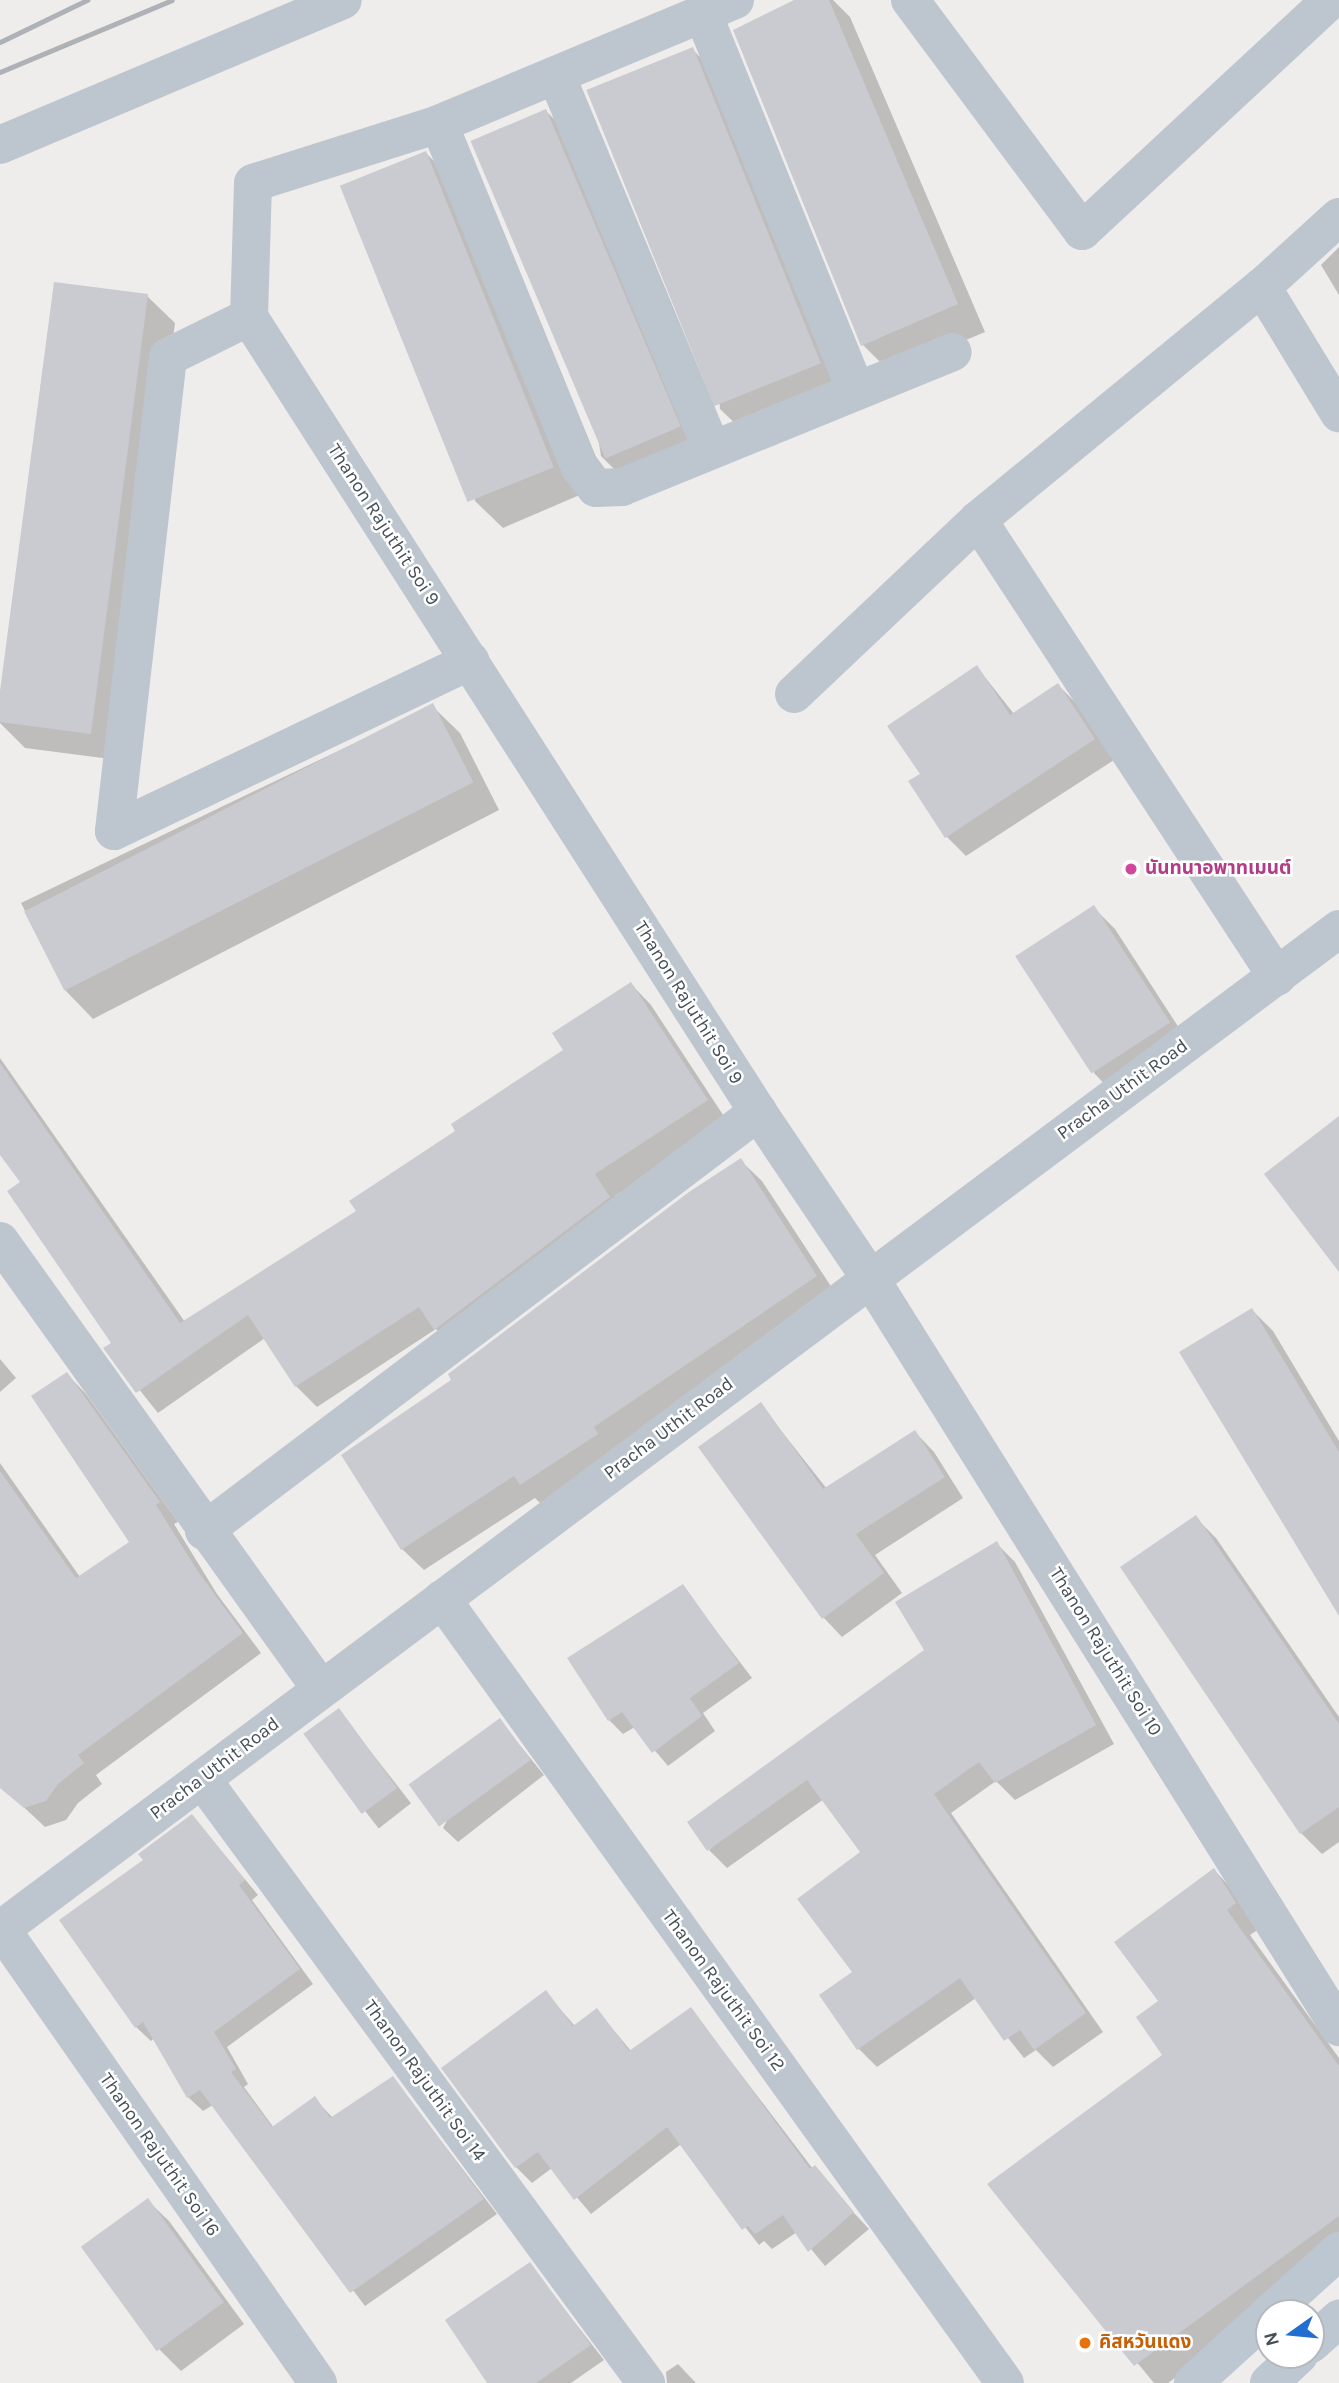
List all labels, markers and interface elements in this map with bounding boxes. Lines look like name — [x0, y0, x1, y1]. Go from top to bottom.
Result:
street label: Thanon Rajuthit Soi 9 — [322, 440, 444, 610]
place label: นันทนาอพาทเมนต์ — [1145, 858, 1291, 880]
marker: นันทนาอพาทเมนต์ — [1123, 861, 1139, 877]
street label: Thanon Rajuthit Soi 9 — [629, 917, 747, 1089]
street label: Pracha Uthit Road — [1053, 1035, 1193, 1145]
street label: Pracha Uthit Road — [600, 1373, 738, 1485]
street label: Thanon Rajuthit Soi 10 — [1044, 1564, 1166, 1740]
street label: Pracha Uthit Road — [146, 1713, 284, 1825]
street label: Thanon Rajuthit Soi 12 — [657, 1906, 789, 2076]
street label: Thanon Rajuthit Soi 14 — [358, 1996, 490, 2166]
street label: Thanon Rajuthit Soi 16 — [94, 2069, 224, 2241]
north arrow — [1255, 2299, 1325, 2369]
text: N — [1259, 2329, 1284, 2348]
place label: คิสหวันแดง — [1099, 2332, 1191, 2354]
marker: คิสหวันแดง — [1077, 2335, 1093, 2351]

